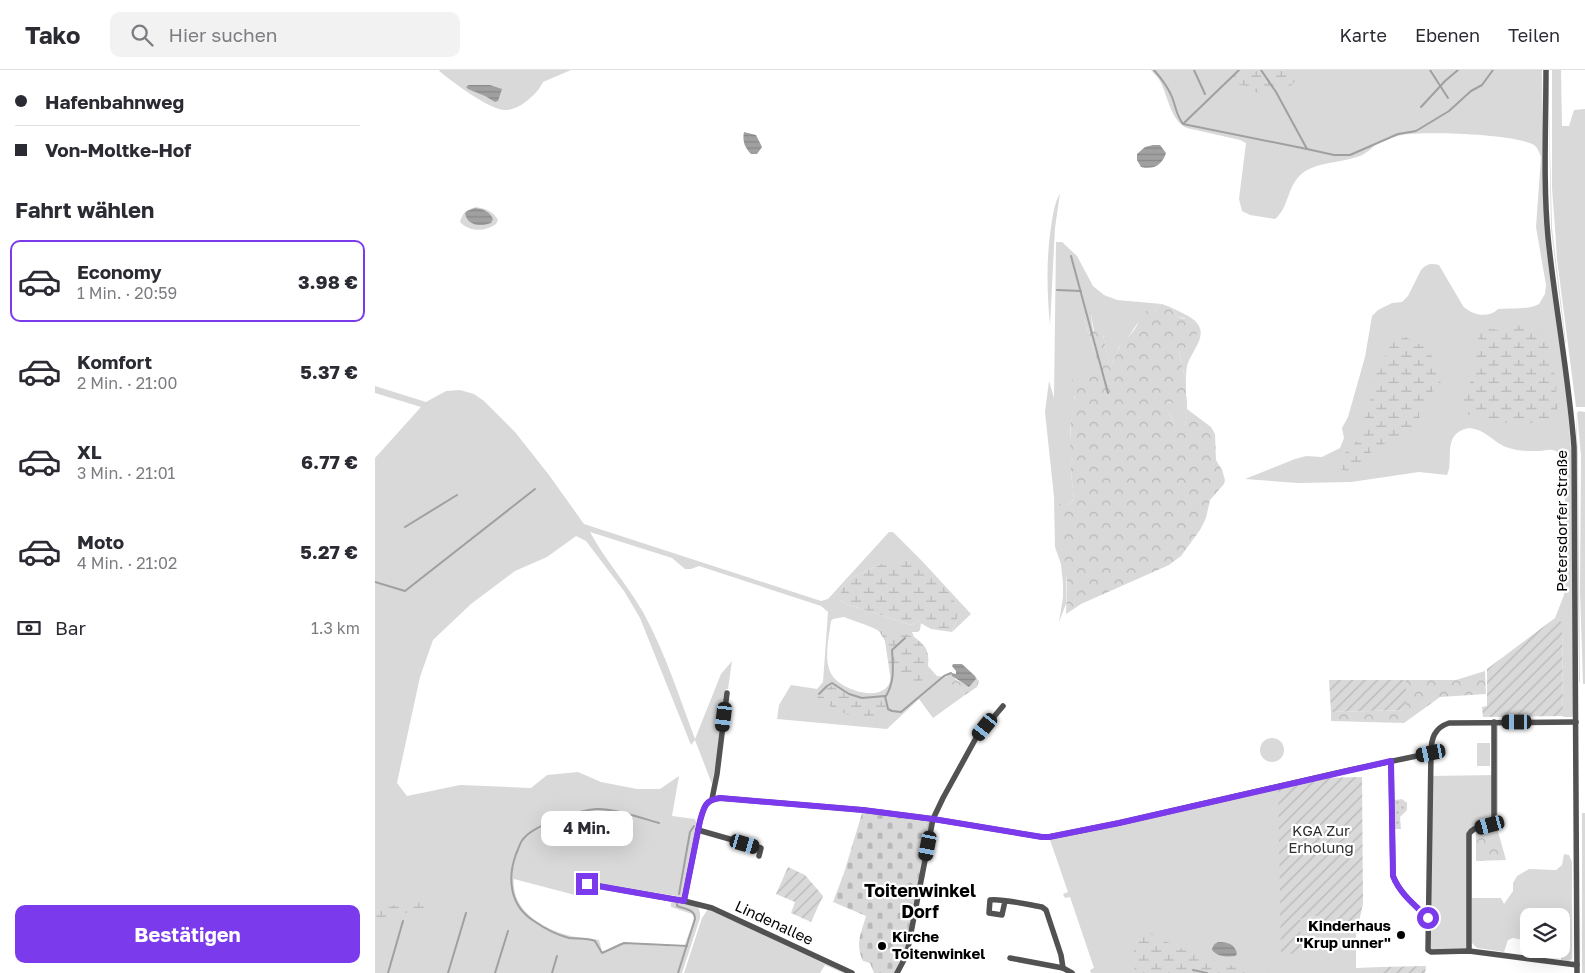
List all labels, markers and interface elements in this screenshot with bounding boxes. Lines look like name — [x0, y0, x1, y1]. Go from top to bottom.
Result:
search box — [110, 12, 460, 57]
text: Tako — [25, 20, 80, 49]
icon: search — [128, 21, 156, 49]
text: Hier suchen — [168, 23, 277, 46]
text: Karte — [1340, 24, 1387, 46]
text: Ebenen — [1415, 24, 1480, 46]
text: Teilen — [1508, 24, 1560, 46]
text: Hafenbahnweg — [45, 90, 184, 113]
text: Von-Moltke-Hof — [45, 138, 191, 161]
text: Fahrt wählen — [15, 196, 154, 223]
icon: car — [17, 259, 62, 304]
text: Economy — [77, 260, 162, 283]
text: 3.98 € — [298, 270, 358, 293]
text: 1 Min. · 20:59 — [77, 283, 177, 303]
icon: car — [17, 349, 62, 394]
text: Komfort — [77, 350, 152, 373]
text: 5.37 € — [300, 360, 358, 383]
text: 2 Min. · 21:00 — [77, 373, 177, 393]
icon: car — [17, 439, 62, 484]
text: XL — [77, 440, 102, 463]
text: 6.77 € — [301, 450, 358, 473]
street label: Petersdorfer Straße — [1552, 450, 1570, 592]
text: 3 Min. · 21:01 — [77, 463, 175, 483]
icon: car — [17, 529, 62, 574]
text: Moto — [77, 530, 124, 553]
text: 5.27 € — [300, 540, 358, 563]
text: 4 Min. · 21:02 — [77, 553, 177, 573]
icon: cash — [15, 614, 43, 642]
text: Bar — [55, 616, 86, 639]
text: 1.3 km — [311, 618, 360, 638]
car — [714, 701, 733, 733]
car — [969, 711, 1000, 743]
car — [1502, 715, 1532, 730]
car — [1414, 743, 1447, 763]
callout: 4 Min. — [541, 812, 633, 846]
car — [1473, 814, 1506, 836]
text: 4 Min. — [563, 818, 611, 838]
park label: KGA Zur Erholung — [1288, 821, 1354, 856]
car — [917, 830, 938, 862]
car — [728, 833, 761, 855]
route end — [576, 873, 598, 895]
district label: Toitenwinkel Dorf — [864, 879, 976, 922]
street label: Lindenallee — [732, 896, 817, 948]
button: Bestätigen — [15, 905, 360, 963]
route start — [1417, 907, 1439, 929]
map controls — [1520, 908, 1570, 958]
button: layers — [1520, 908, 1570, 958]
place label: Kinderhaus "Krup unner" — [1296, 916, 1391, 951]
place label: Kirche Toitenwinkel — [892, 927, 985, 962]
marker: Kinderhaus "Krup unner" — [1395, 929, 1407, 941]
marker: Kirche Toitenwinkel — [876, 940, 888, 952]

